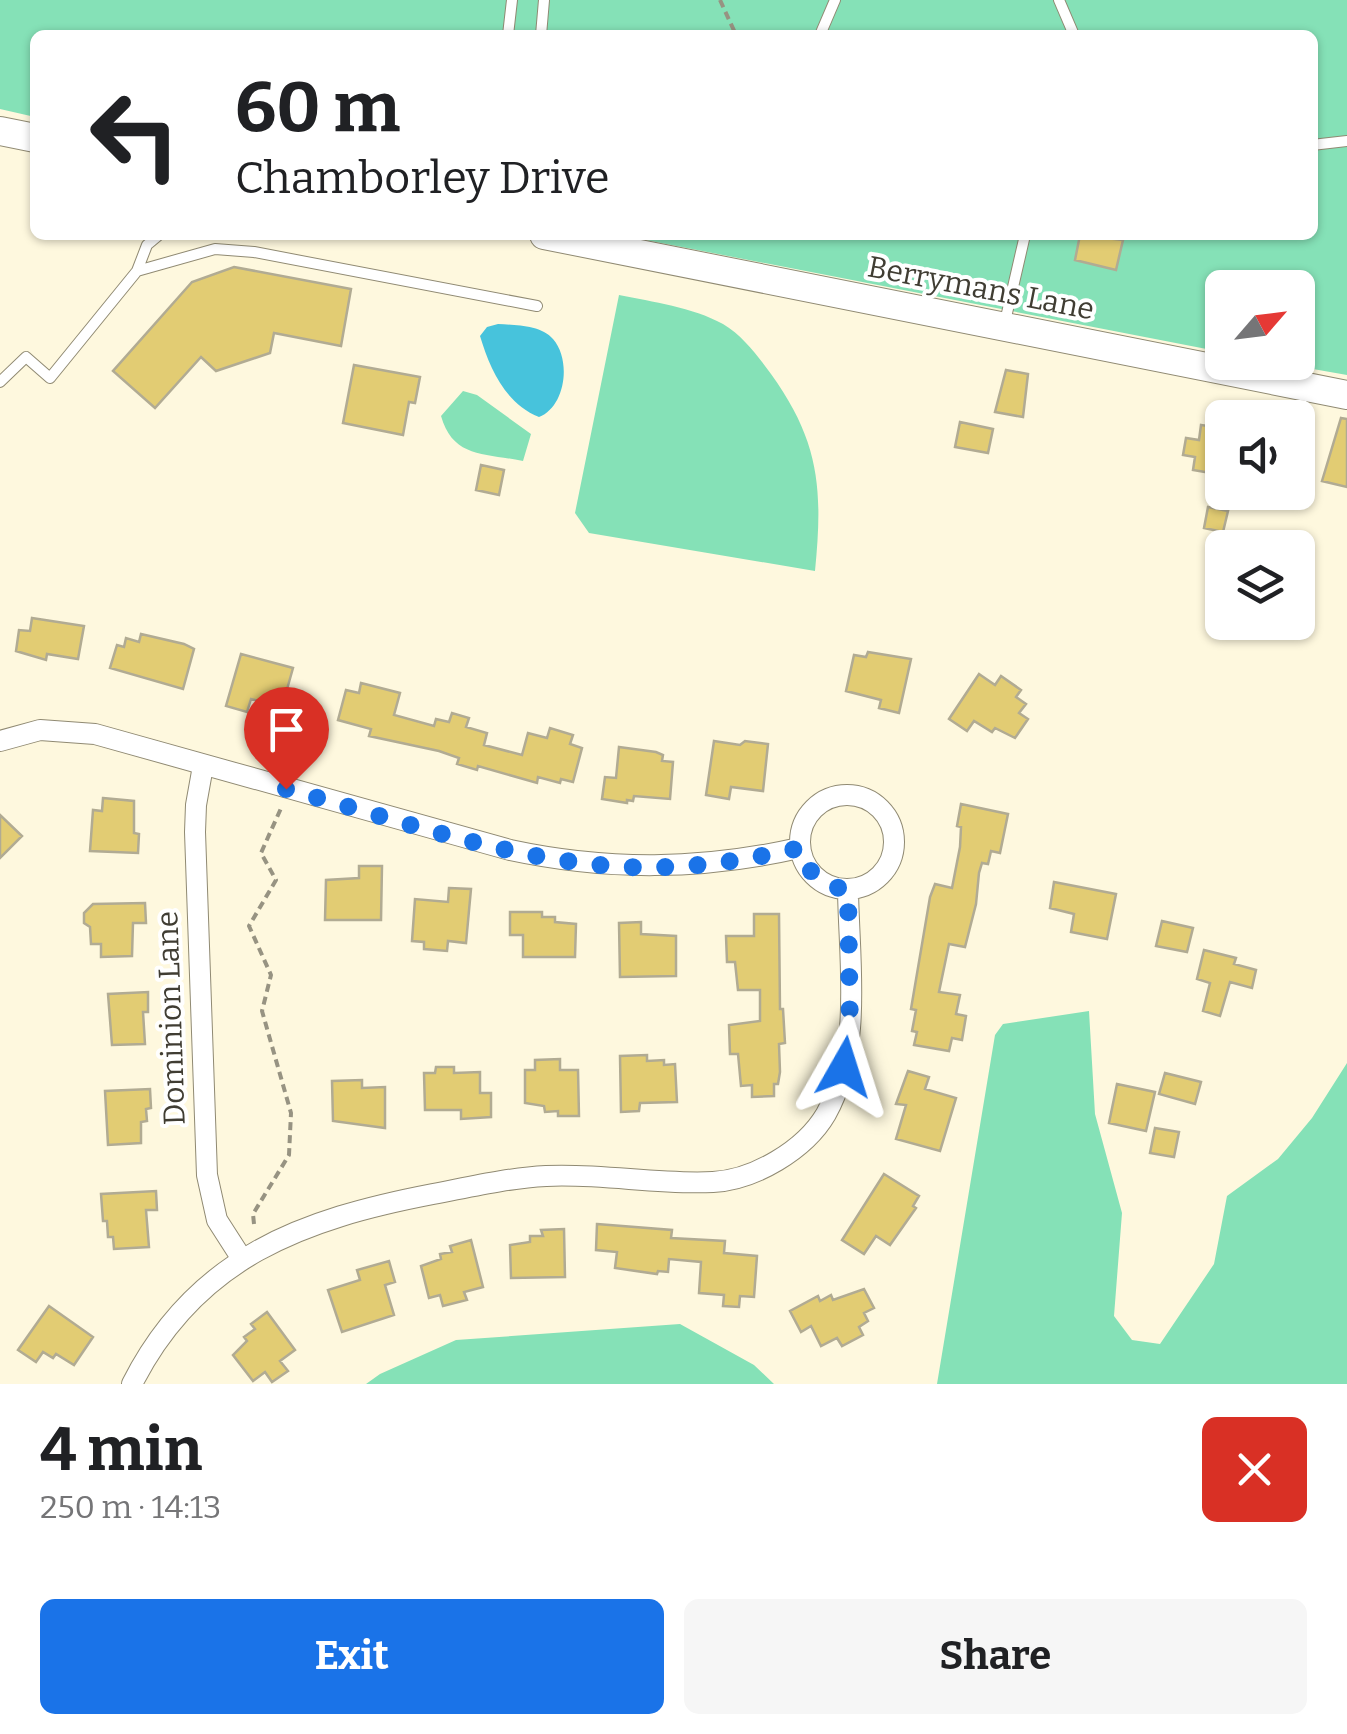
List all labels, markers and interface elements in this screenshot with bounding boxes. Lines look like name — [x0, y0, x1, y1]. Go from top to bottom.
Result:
text: 60 m — [235, 66, 400, 150]
icon: left — [70, 70, 200, 200]
text: Chamborley Drive — [235, 151, 610, 205]
street label: Berrymans Lane — [865, 248, 1097, 328]
north arrow — [1205, 270, 1315, 380]
map controls — [1205, 270, 1315, 640]
button: sound — [1205, 400, 1315, 510]
button: layers — [1205, 530, 1315, 640]
pin — [244, 687, 329, 790]
icon: arrive — [259, 702, 314, 757]
street label: Dominion Lane — [149, 910, 193, 1126]
position arrow — [792, 1015, 896, 1119]
text: 4 min — [40, 1414, 202, 1486]
button: close — [1202, 1417, 1307, 1522]
text: 250 m · 14:13 — [40, 1488, 221, 1526]
button: Exit — [40, 1599, 664, 1714]
button: Share — [684, 1599, 1307, 1714]

